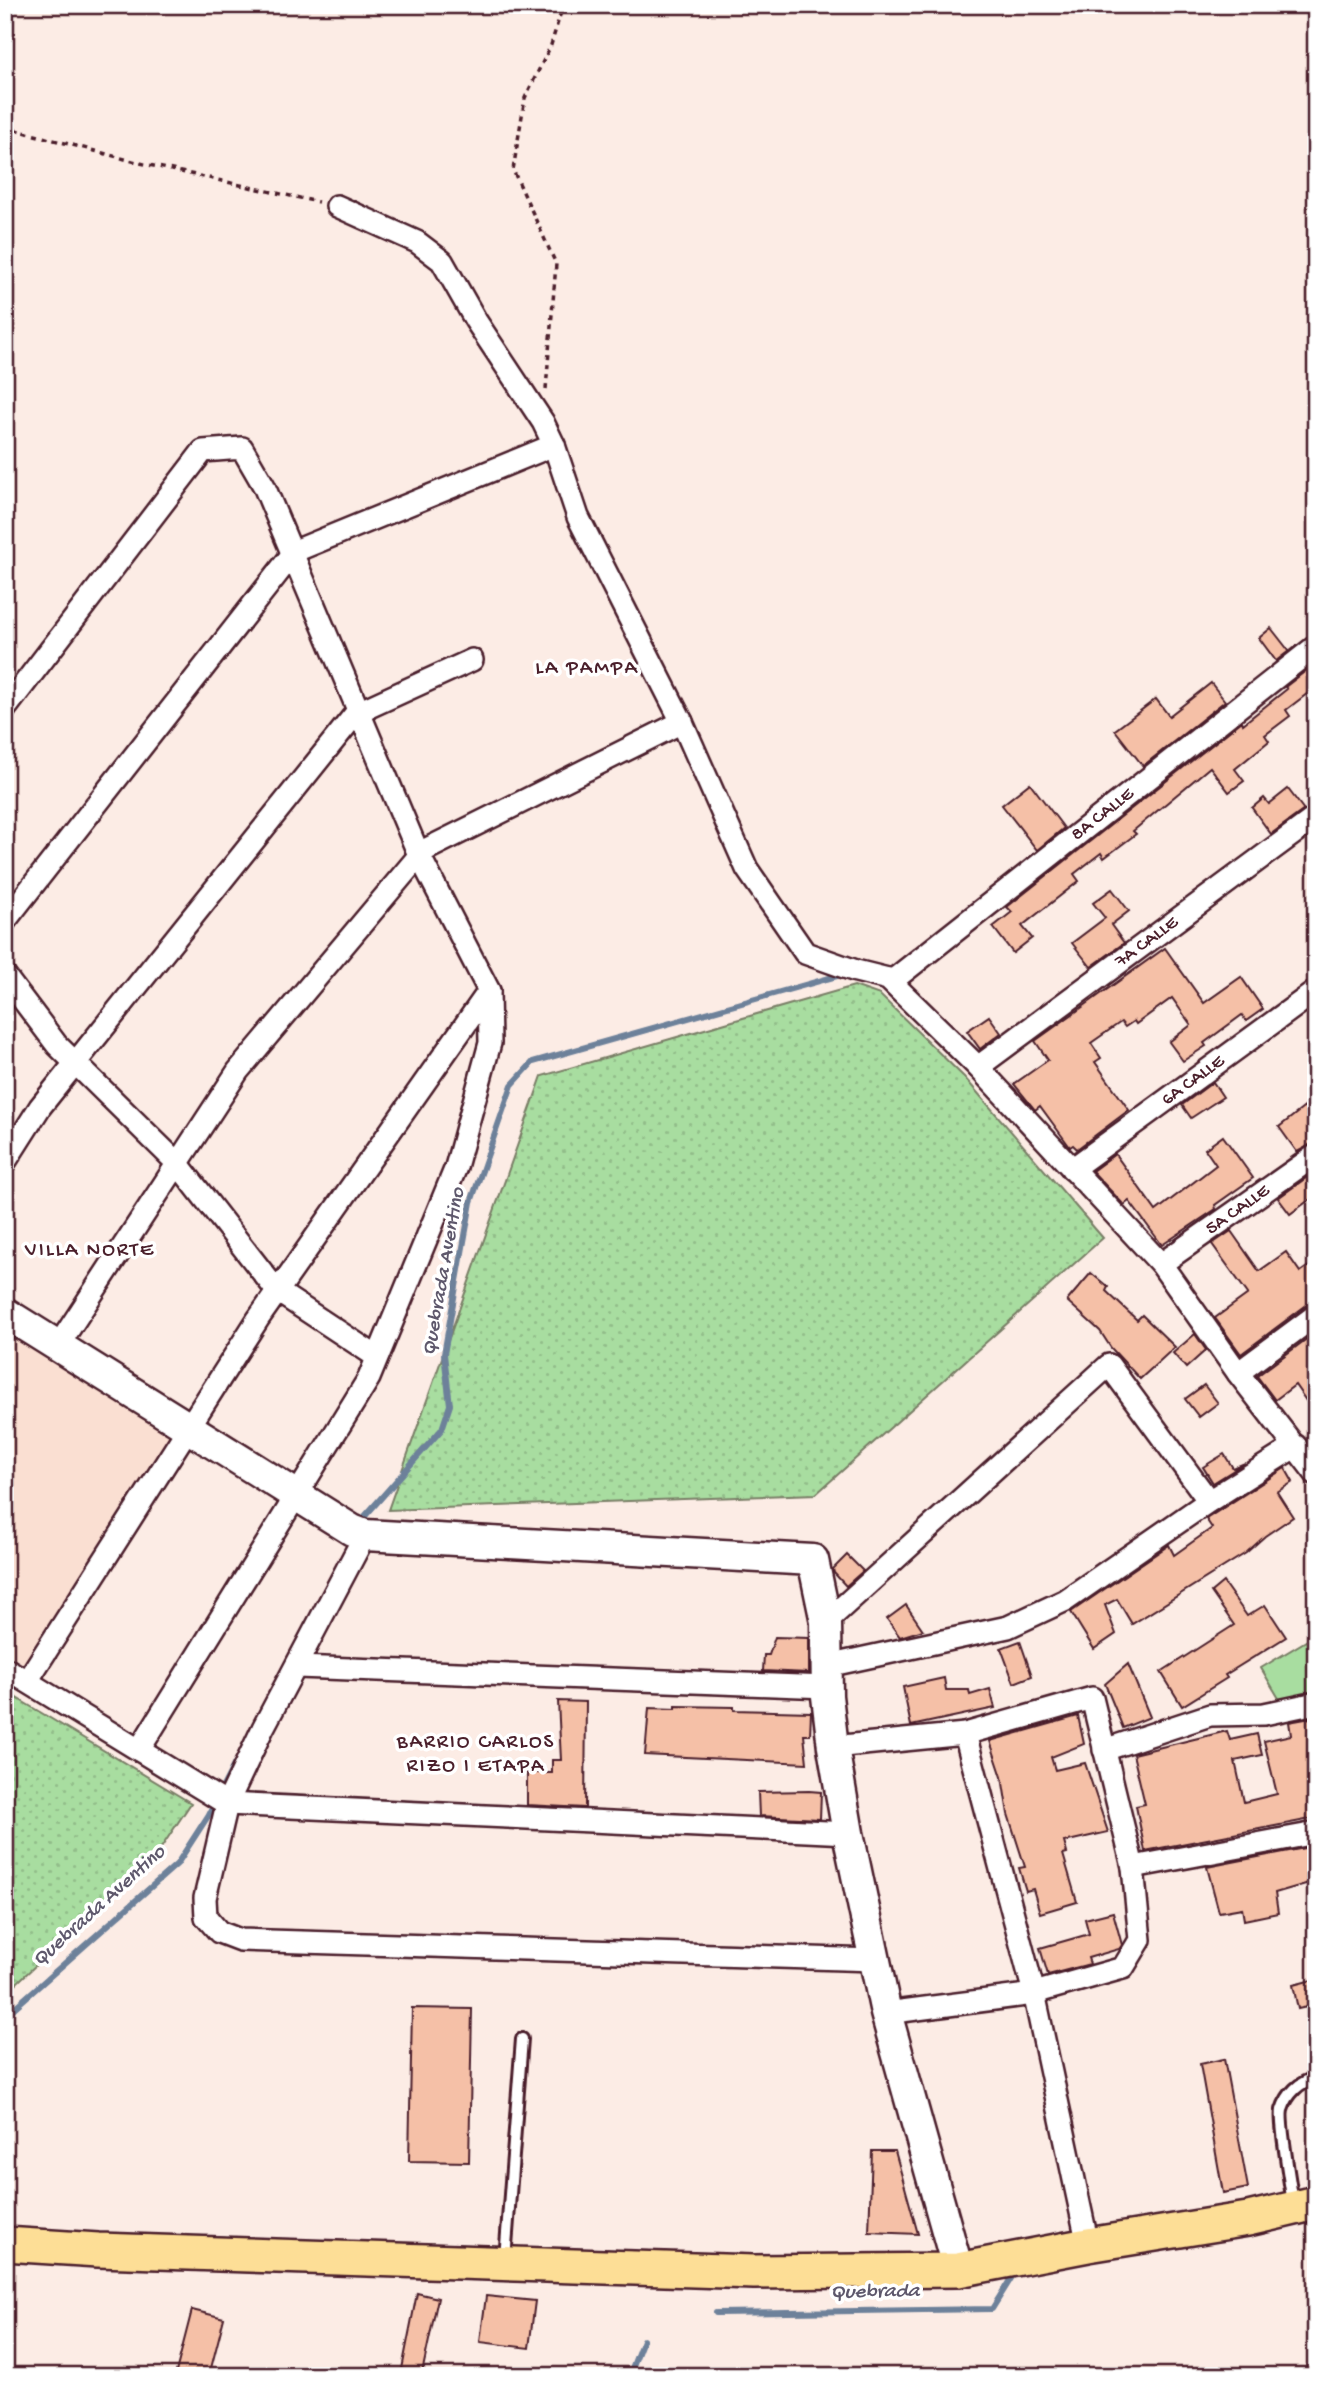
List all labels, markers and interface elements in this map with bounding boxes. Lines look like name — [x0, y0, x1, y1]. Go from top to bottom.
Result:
district label: LA PAMPA — [535, 657, 639, 682]
street label: 8A CALLE — [1067, 782, 1140, 846]
street label: 7A CALLE — [1110, 911, 1184, 974]
street label: 6A CALLE — [1157, 1049, 1230, 1111]
street label: 5A CALLE — [1201, 1179, 1275, 1240]
water label: Quebrada Aventino — [418, 1185, 472, 1358]
district label: VILLA NORTE — [24, 1239, 155, 1264]
district label: BARRIO CARLOS RIZO I ETAPA — [396, 1731, 555, 1780]
water label: Quebrada Aventino — [28, 1840, 172, 1973]
water label: Quebrada — [830, 2280, 921, 2306]

